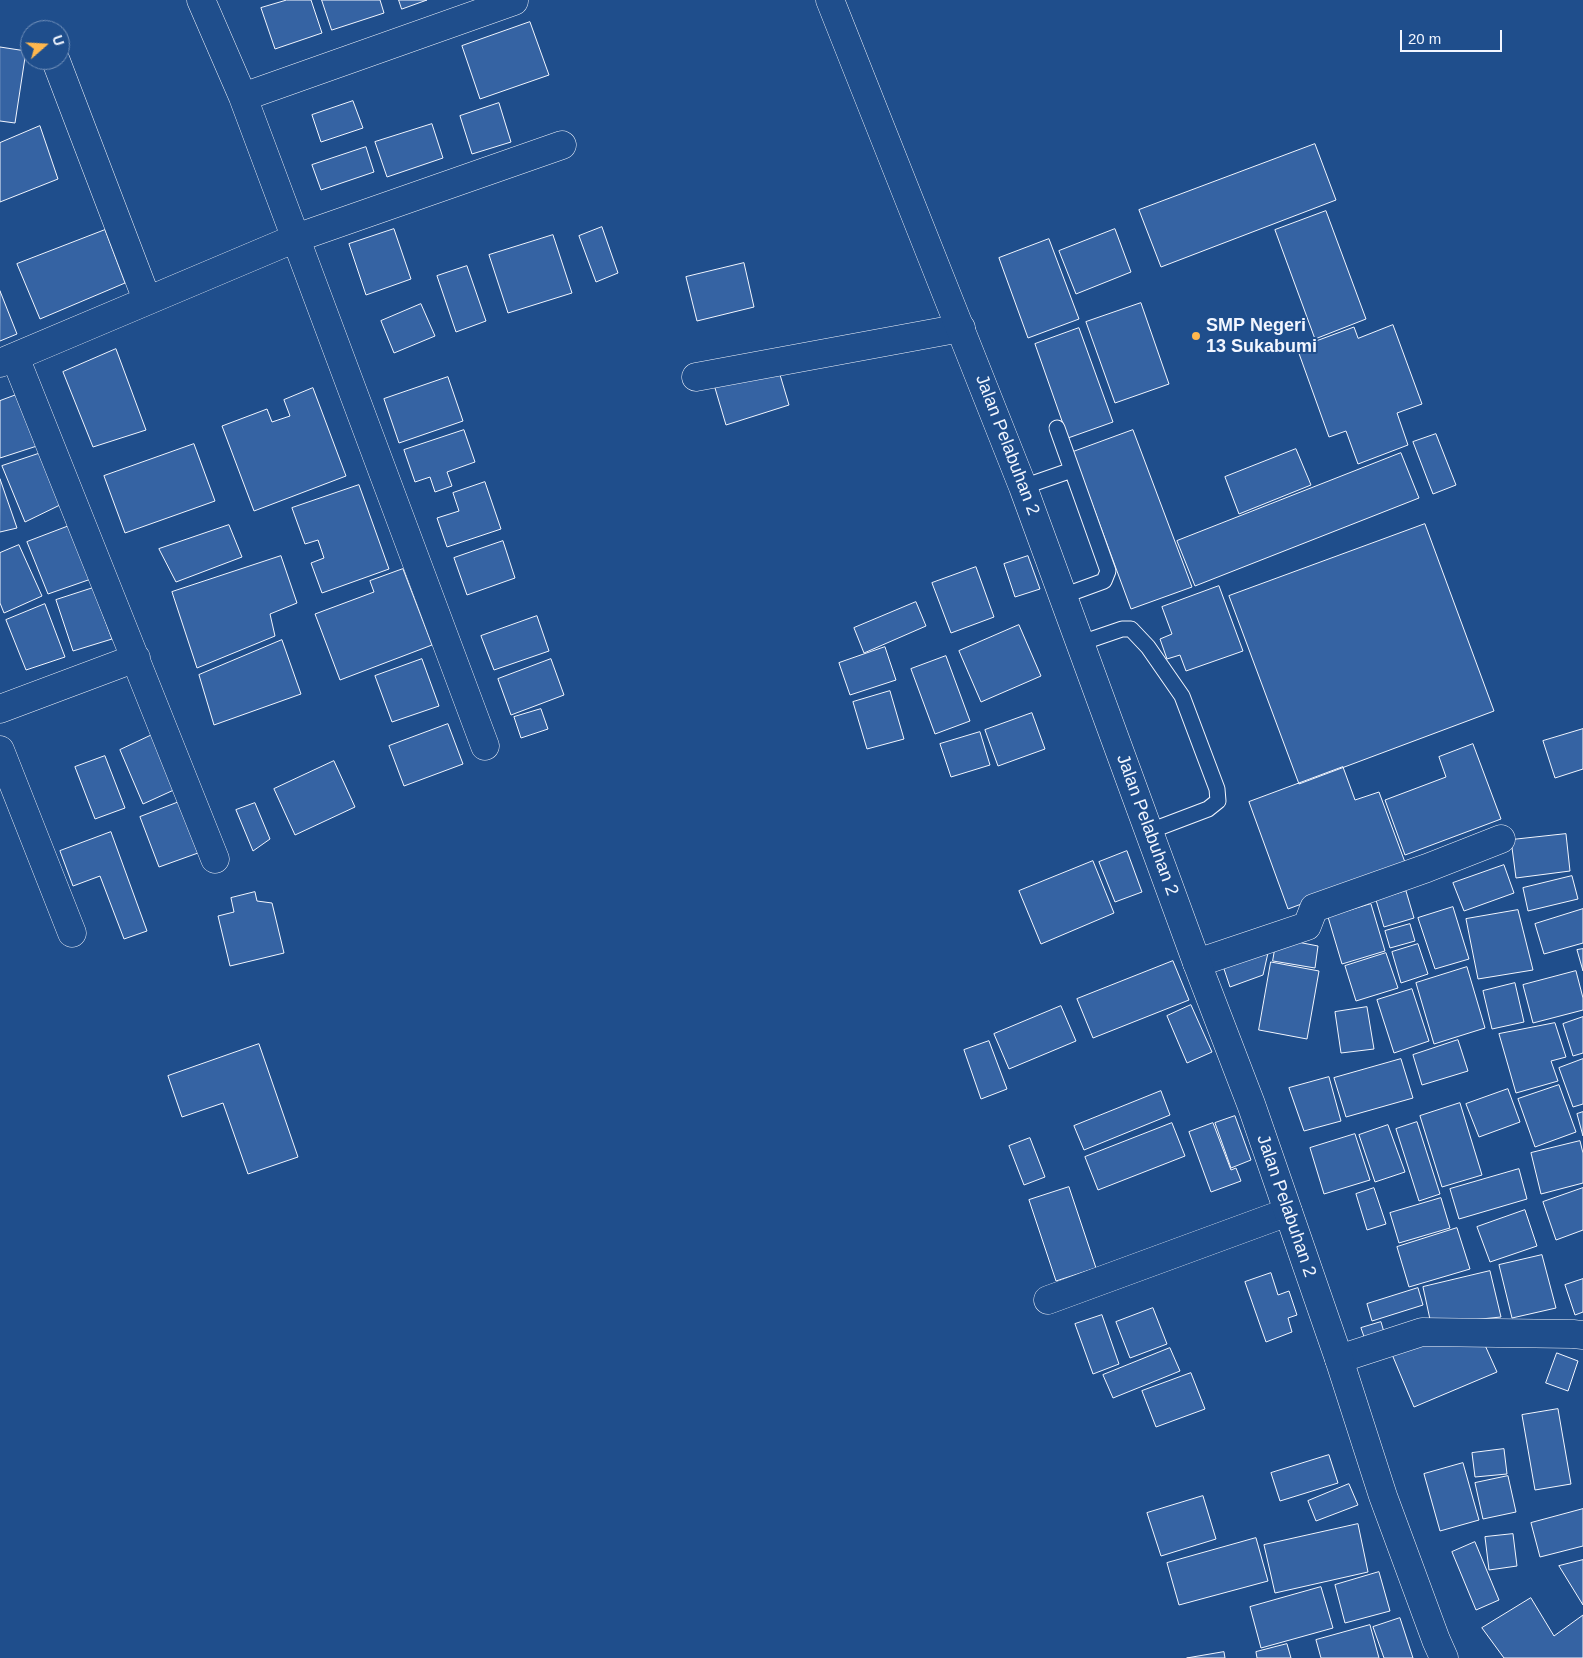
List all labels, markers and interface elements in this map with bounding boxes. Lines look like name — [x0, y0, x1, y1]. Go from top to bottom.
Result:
north arrow — [20, 20, 70, 70]
scale bar — [1403, 20, 1506, 52]
text: 20 m — [1408, 30, 1441, 47]
text: U — [49, 33, 67, 48]
place label: SMP Negeri 13 Sukabumi — [1206, 315, 1317, 358]
marker: SMP Negeri 13 Sukabumi — [1190, 330, 1202, 342]
street label: Jalan Pelabuhan 2 — [970, 372, 1044, 518]
street label: Jalan Pelabuhan 2 — [1111, 751, 1183, 899]
street label: Jalan Pelabuhan 2 — [1252, 1132, 1320, 1280]

